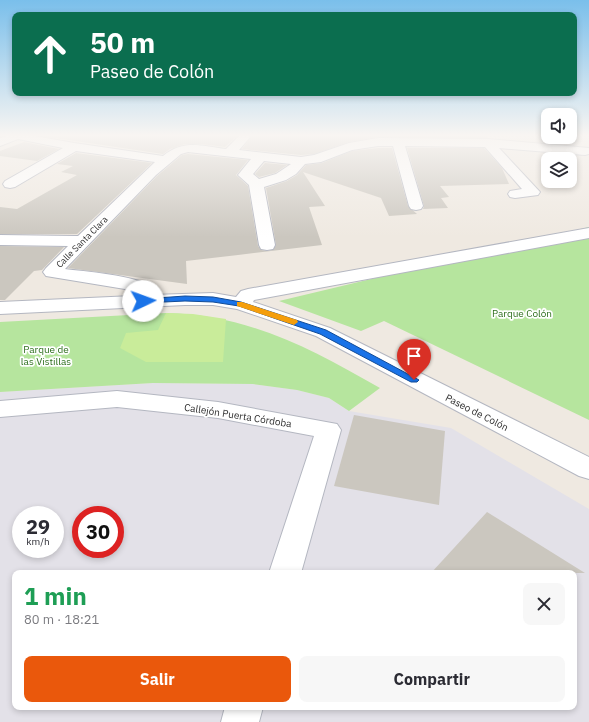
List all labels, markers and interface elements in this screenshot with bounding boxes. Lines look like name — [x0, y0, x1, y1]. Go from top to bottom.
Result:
text: 50 m — [90, 24, 155, 61]
icon: ahead — [24, 28, 76, 80]
text: Paseo de Colón — [90, 60, 214, 83]
map controls — [541, 108, 577, 188]
button: sound — [541, 108, 577, 144]
button: layers — [541, 152, 577, 188]
street label: Calle Santa Clara — [54, 213, 110, 270]
position arrow — [122, 280, 164, 322]
park label: Parque Colón — [492, 307, 552, 320]
pin — [397, 339, 431, 380]
park label: Parque de las Vistillas — [21, 343, 71, 368]
icon: arrive — [403, 345, 425, 367]
street label: Paseo de Colón — [443, 391, 511, 434]
street label: Callejón Puerta Córdoba — [183, 401, 293, 431]
speed limit sign: 30 — [72, 506, 124, 558]
text: 29 — [26, 513, 50, 540]
text: km/h — [26, 535, 50, 548]
text: 1 min — [24, 580, 87, 612]
button: close — [523, 583, 565, 625]
text: 80 m · 18:21 — [24, 611, 99, 628]
button: Salir — [24, 656, 291, 702]
button: Compartir — [299, 656, 565, 702]

